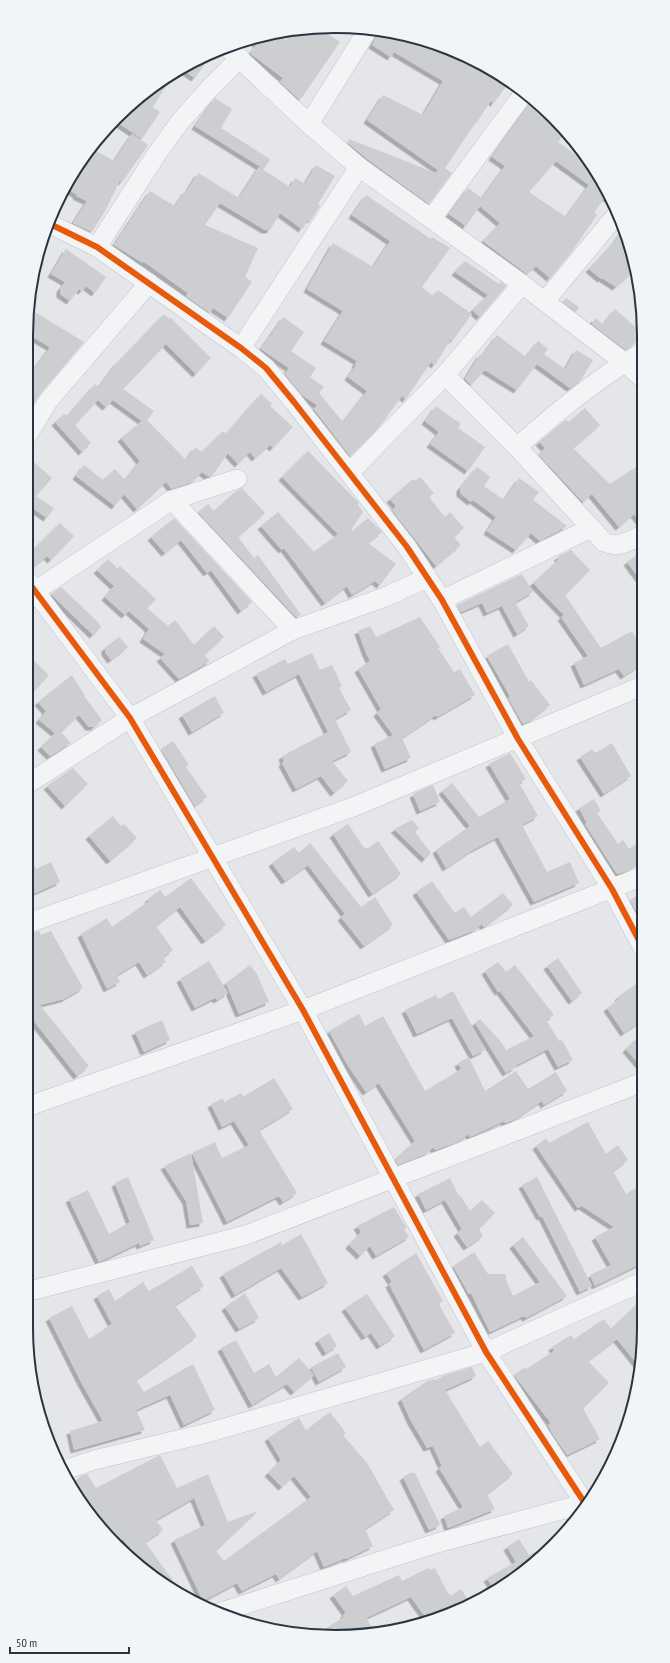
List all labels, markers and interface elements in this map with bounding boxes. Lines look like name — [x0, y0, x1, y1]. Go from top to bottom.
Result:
scale bar — [10, 1629, 129, 1655]
text: 50 m — [16, 1635, 37, 1650]

